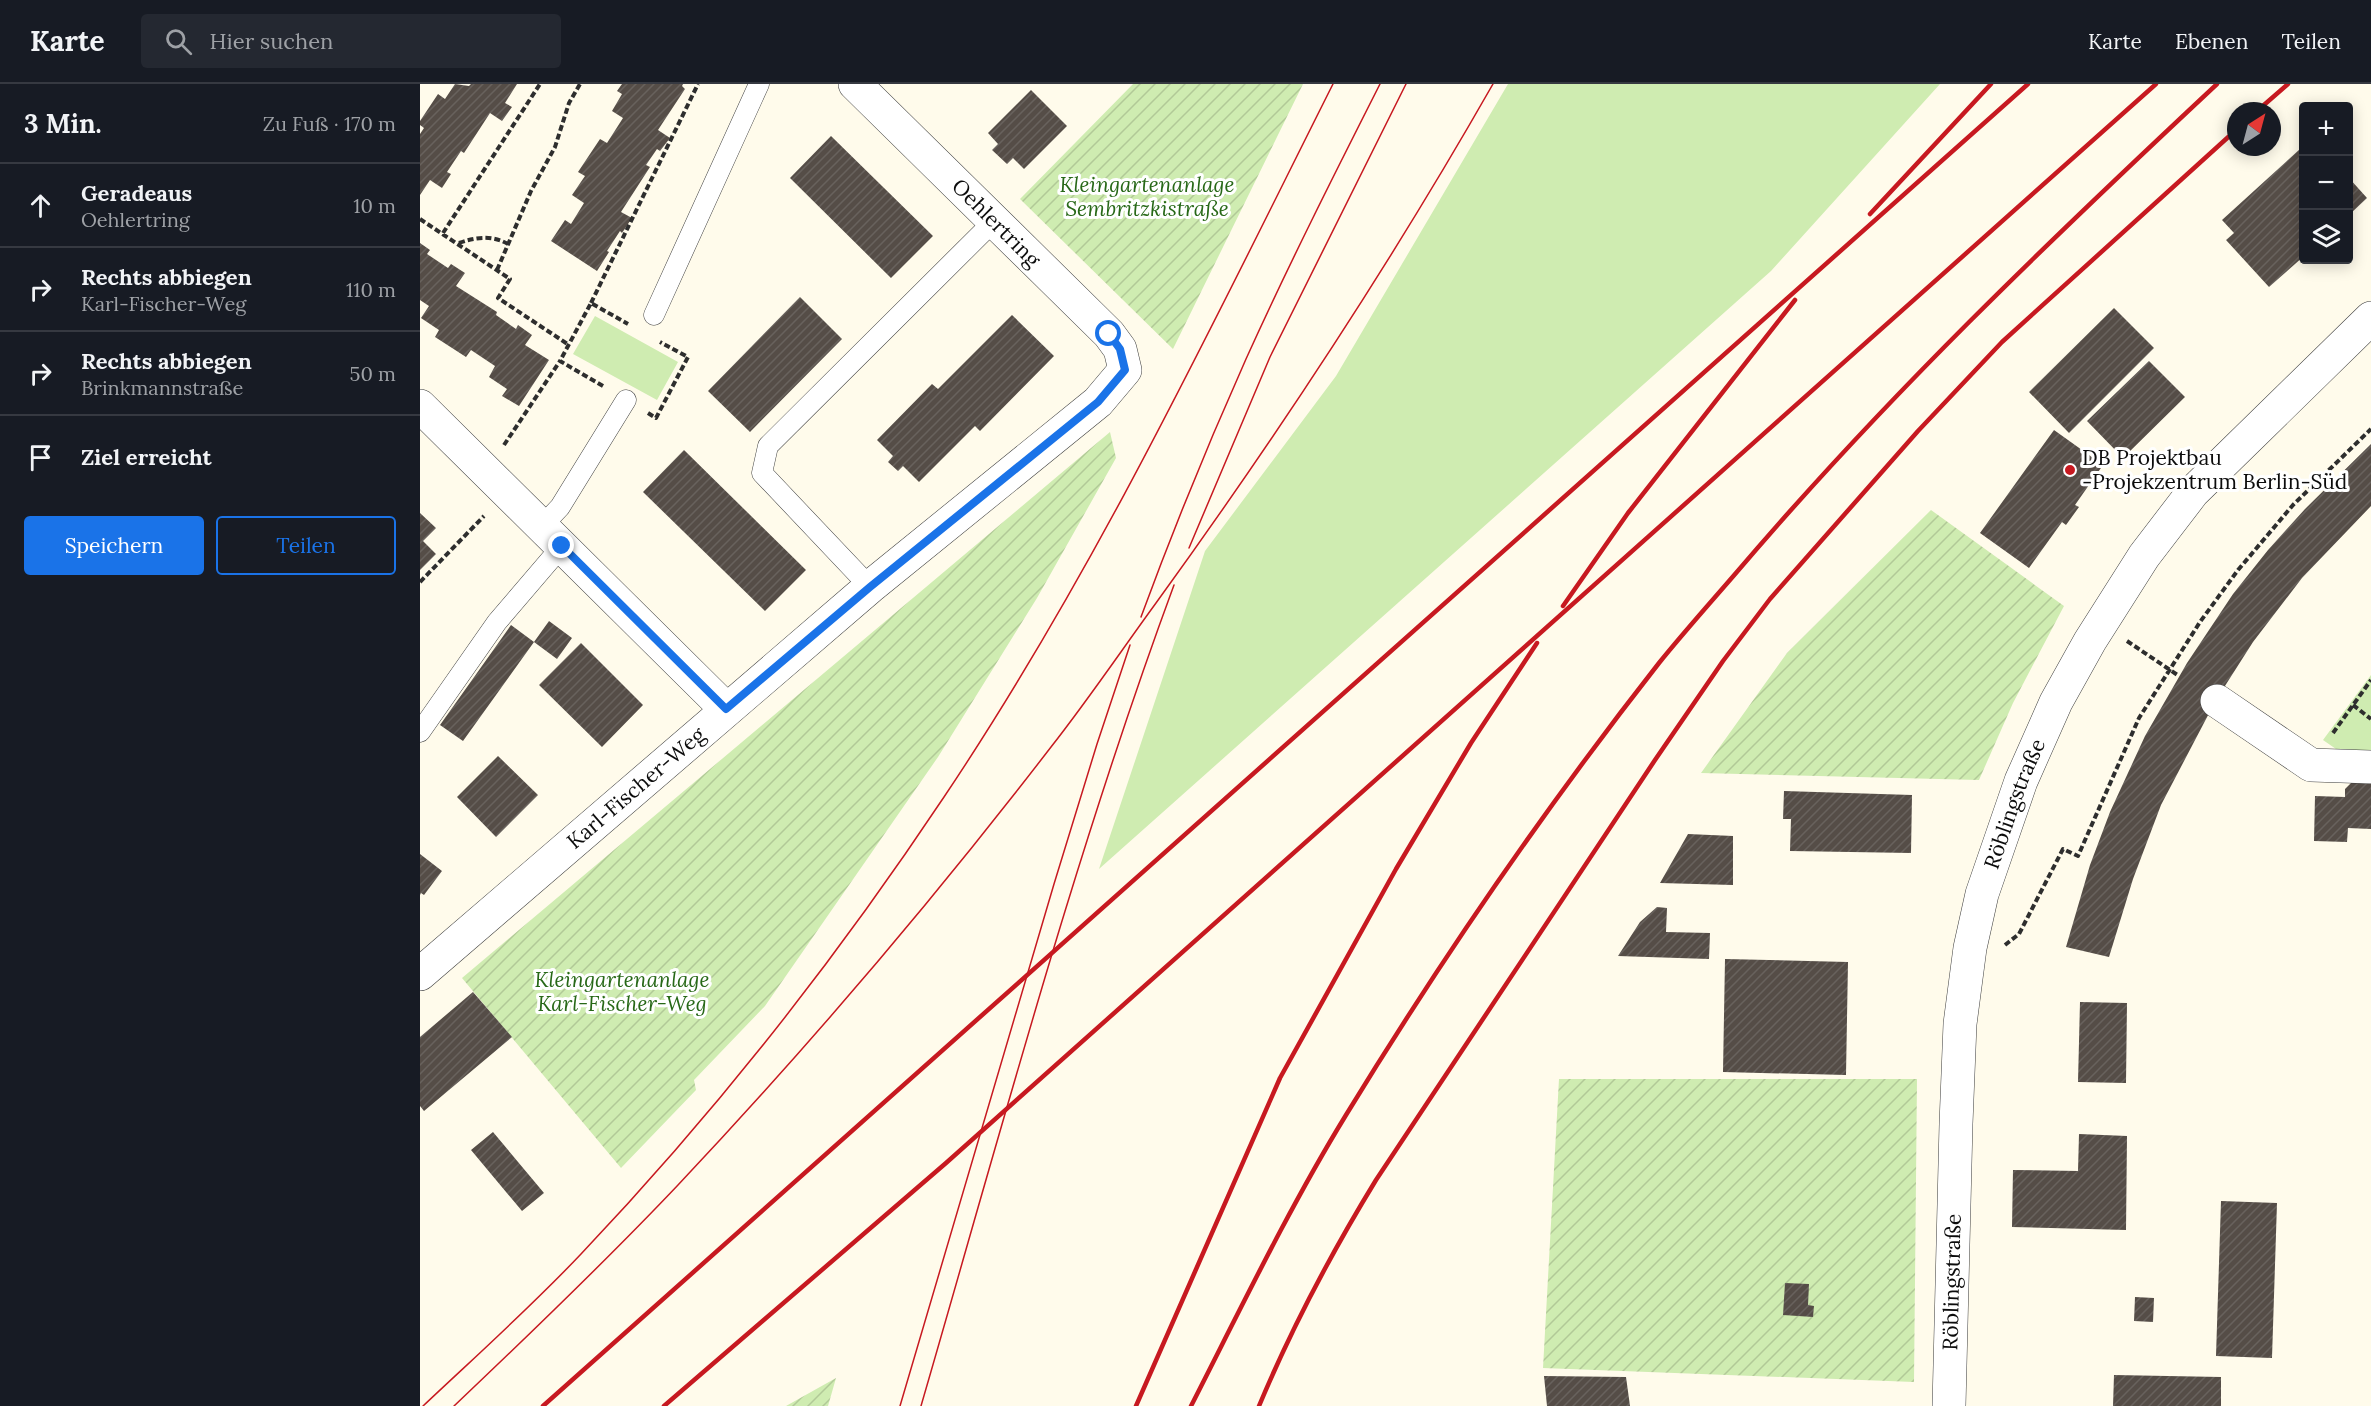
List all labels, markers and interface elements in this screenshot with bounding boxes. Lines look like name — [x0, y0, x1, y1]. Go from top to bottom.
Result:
search box — [141, 14, 561, 68]
text: Karte — [30, 23, 105, 59]
icon: search — [162, 25, 195, 58]
text: Hier suchen — [210, 27, 333, 55]
text: Karte — [2088, 28, 2142, 55]
text: Ebenen — [2175, 28, 2248, 55]
text: Teilen — [2281, 28, 2341, 55]
north arrow — [2227, 102, 2281, 156]
map controls — [2299, 102, 2353, 264]
button: + — [2299, 102, 2353, 156]
text: 3 Min. — [24, 107, 102, 140]
text: Zu Fuß · 170 m — [263, 111, 396, 136]
button: − — [2299, 156, 2353, 210]
park label: Kleingartenanlage Sembritzkistraße — [1060, 171, 1234, 222]
street label: Oehlertring — [946, 173, 1047, 273]
text: Geradeaus — [81, 179, 192, 207]
icon: ahead — [24, 189, 57, 222]
text: 10 m — [353, 193, 396, 218]
text: Oehlertring — [81, 207, 190, 232]
button: layers — [2299, 210, 2353, 264]
text: Rechts abbiegen — [81, 263, 252, 291]
icon: right — [24, 273, 57, 306]
text: 110 m — [346, 277, 396, 302]
text: Karl-Fischer-Weg — [81, 291, 246, 316]
route start — [1095, 320, 1121, 346]
text: Rechts abbiegen — [81, 347, 252, 375]
icon: right — [24, 357, 57, 390]
text: 50 m — [350, 361, 396, 386]
text: Brinkmannstraße — [81, 375, 243, 400]
icon: arrive — [24, 441, 57, 474]
text: Ziel erreicht — [81, 443, 212, 471]
place label: DB Projektbau -Projekzentrum Berlin-Süd — [2082, 444, 2347, 495]
marker: DB Projektbau -Projekzentrum Berlin-Süd — [2063, 463, 2077, 477]
button: Speichern — [24, 516, 204, 575]
button: Teilen — [216, 516, 396, 575]
route end — [548, 532, 574, 558]
street label: Karl-Fischer-Weg — [561, 721, 711, 855]
street label: Röblingstraße — [1978, 734, 2051, 872]
park label: Kleingartenanlage Karl-Fischer-Weg — [535, 966, 709, 1017]
street label: Röblingstraße — [1936, 1213, 1967, 1351]

